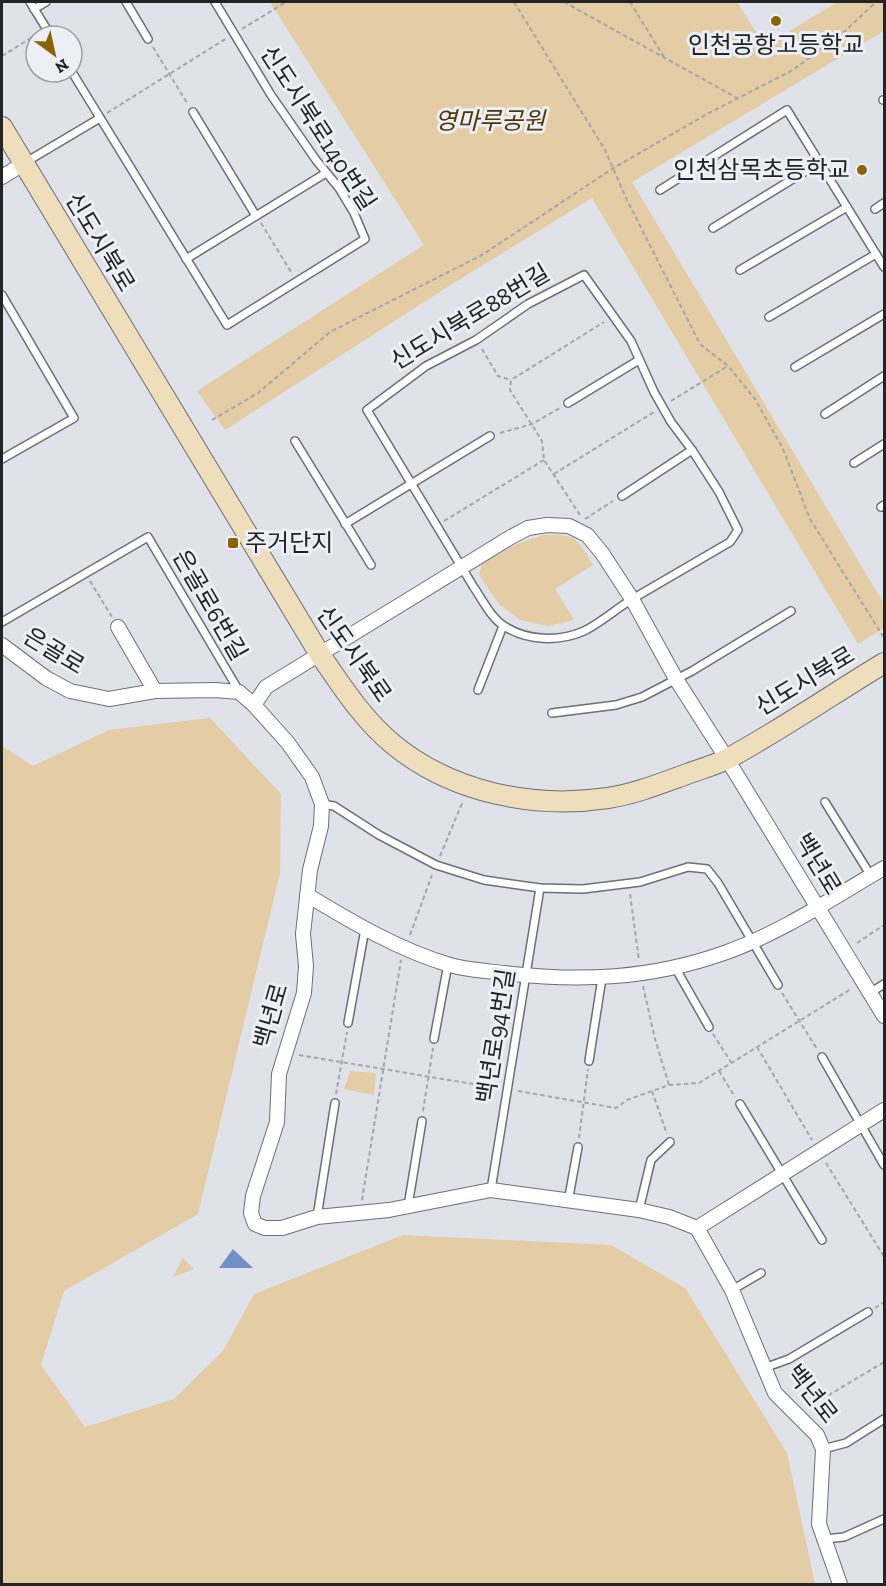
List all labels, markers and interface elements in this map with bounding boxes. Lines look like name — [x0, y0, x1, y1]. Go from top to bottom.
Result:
marker: 인천공항고등학교 — [769, 14, 783, 28]
north arrow — [24, 24, 84, 84]
place label: 인천공항고등학교 — [688, 30, 864, 59]
street label: 신도시북로140번길 — [254, 40, 382, 216]
text: N — [52, 55, 72, 77]
park label: 영마루공원 — [435, 106, 547, 135]
place label: 인천삼목초등학교 — [673, 155, 850, 184]
marker: 인천삼목초등학교 — [855, 163, 869, 177]
street label: 신도시북로 — [60, 187, 141, 297]
street label: 신도시북로88번길 — [385, 258, 555, 375]
place label: 주거단지 — [245, 528, 333, 557]
marker: 주거단지 — [226, 536, 240, 550]
street label: 은골로6번길 — [167, 544, 254, 665]
street label: 신도시북로 — [311, 600, 398, 707]
street label: 은골로 — [18, 621, 90, 680]
street label: 신도시북로 — [750, 640, 860, 721]
street label: 백년로 — [789, 828, 848, 900]
street label: 백년로94번길 — [471, 966, 520, 1105]
street label: 백년로 — [247, 980, 294, 1052]
street label: 백년로 — [781, 1359, 844, 1429]

